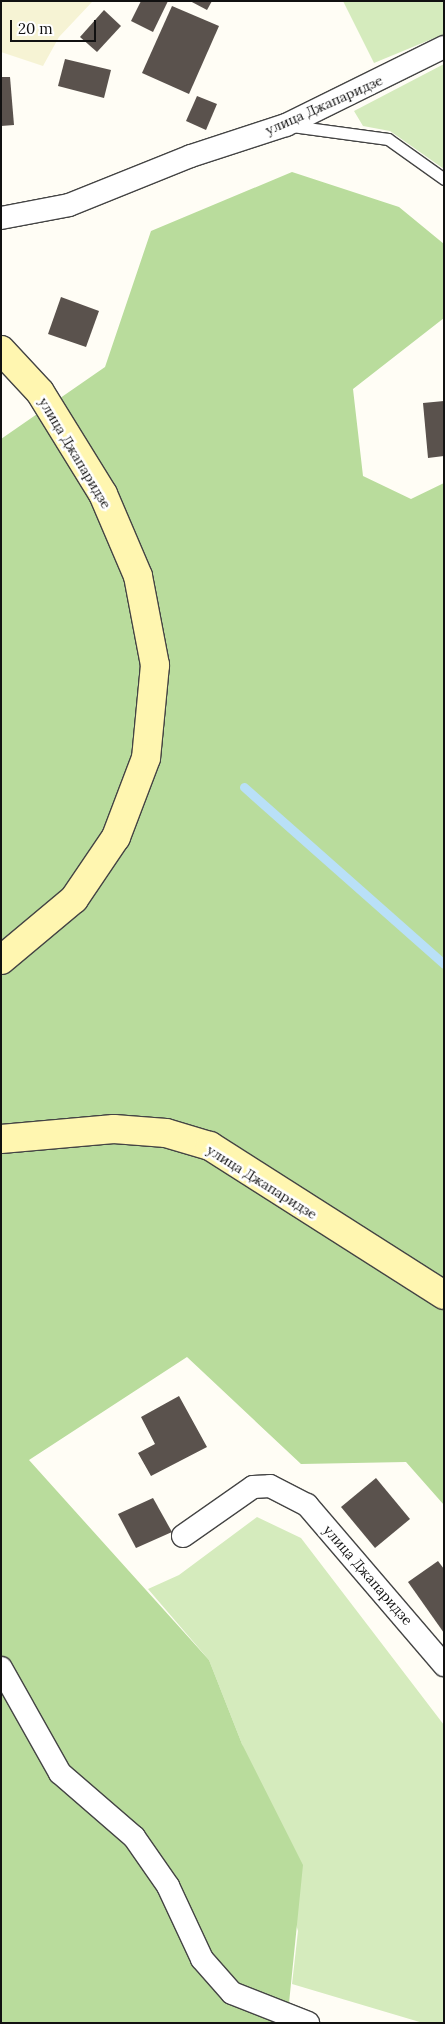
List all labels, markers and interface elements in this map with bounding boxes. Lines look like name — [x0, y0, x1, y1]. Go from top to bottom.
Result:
scale bar — [12, 10, 99, 42]
text: 20 m — [18, 19, 53, 38]
street label: улица Джапаридзе — [263, 72, 385, 138]
street label: улица Джапаридзе — [35, 394, 115, 512]
street label: улица Джапаридзе — [204, 1141, 320, 1223]
street label: улица Джапаридзе — [320, 1522, 416, 1628]

